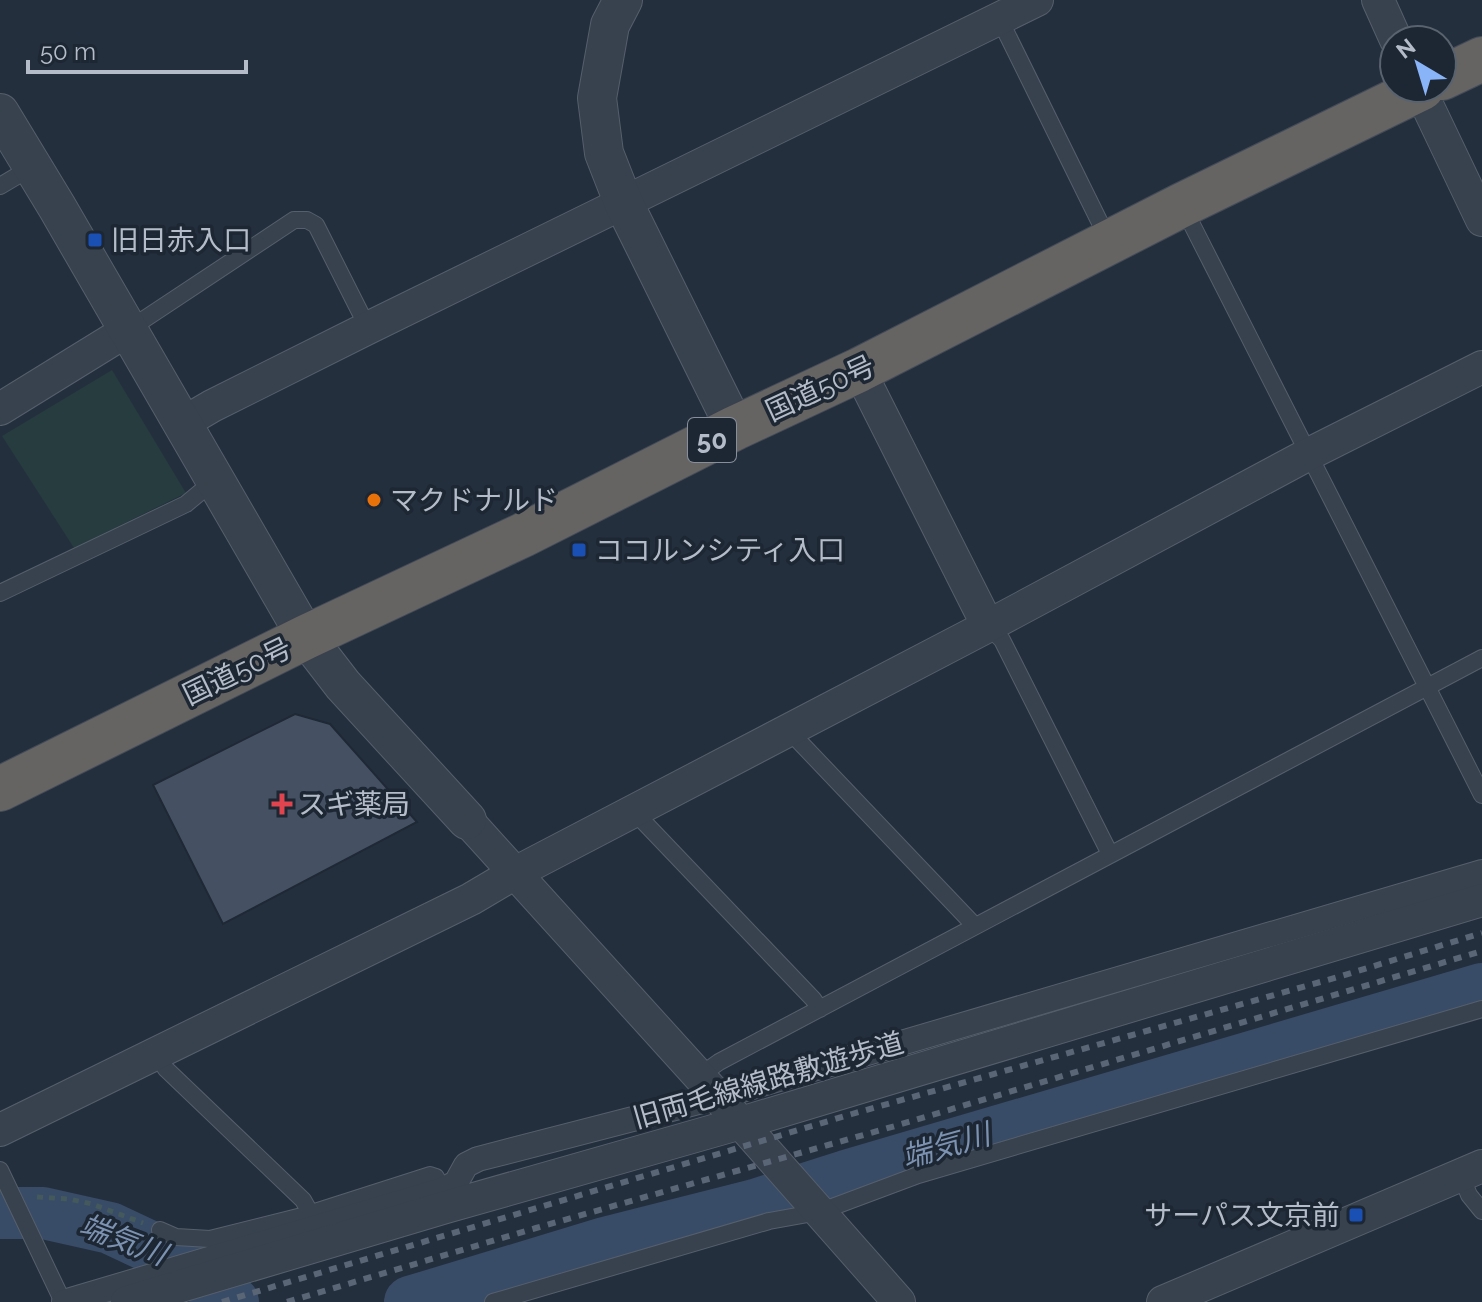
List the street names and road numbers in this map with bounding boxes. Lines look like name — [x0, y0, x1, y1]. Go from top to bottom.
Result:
street label: 国道50号 — [760, 349, 880, 428]
road number: 50 — [688, 418, 736, 462]
street label: 国道50号 — [178, 631, 297, 712]
street label: 旧両毛線線路敷遊歩道 — [629, 1026, 907, 1135]

